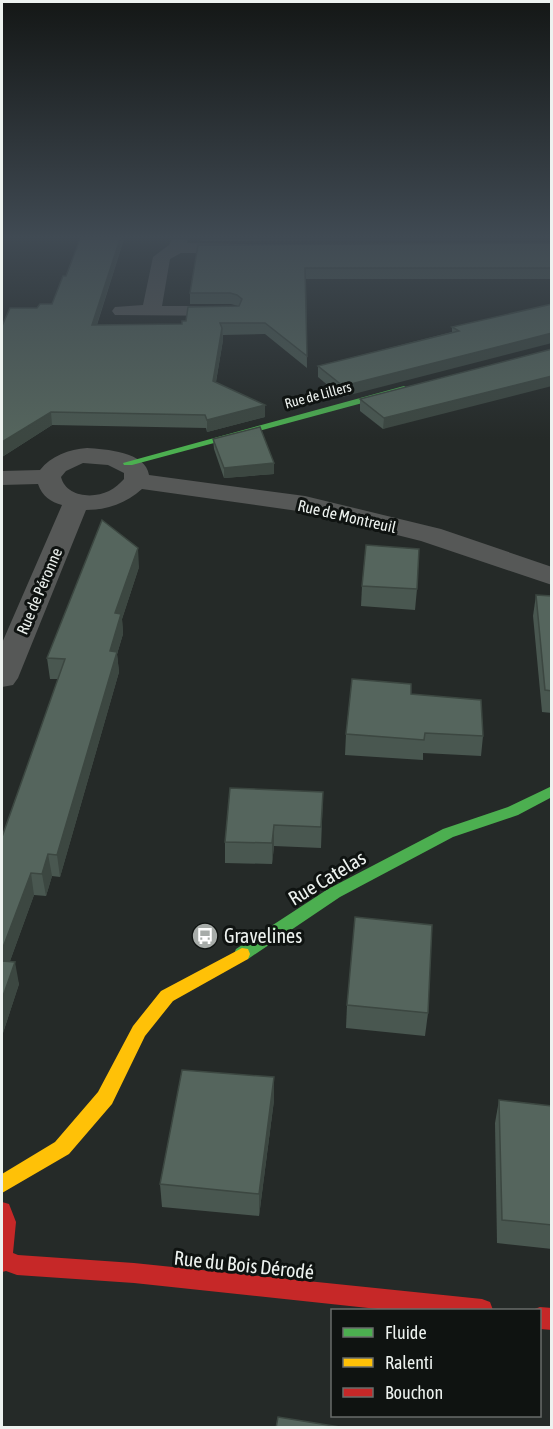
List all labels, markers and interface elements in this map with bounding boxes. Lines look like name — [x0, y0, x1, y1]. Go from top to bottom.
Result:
street label: Rue de Lillers — [283, 378, 353, 412]
street label: Rue de Montreuil — [296, 496, 399, 536]
street label: Rue de Péronne — [13, 545, 65, 637]
street label: Rue Catelas — [284, 846, 370, 910]
bus stop icon: Gravelines — [190, 921, 220, 951]
place label: Gravelines — [224, 924, 302, 947]
street label: Rue du Bois Dérodé — [173, 1246, 315, 1283]
legend — [331, 1309, 541, 1417]
text: Fluide — [385, 1322, 427, 1343]
text: Ralenti — [385, 1352, 433, 1373]
text: Bouchon — [385, 1382, 443, 1403]

